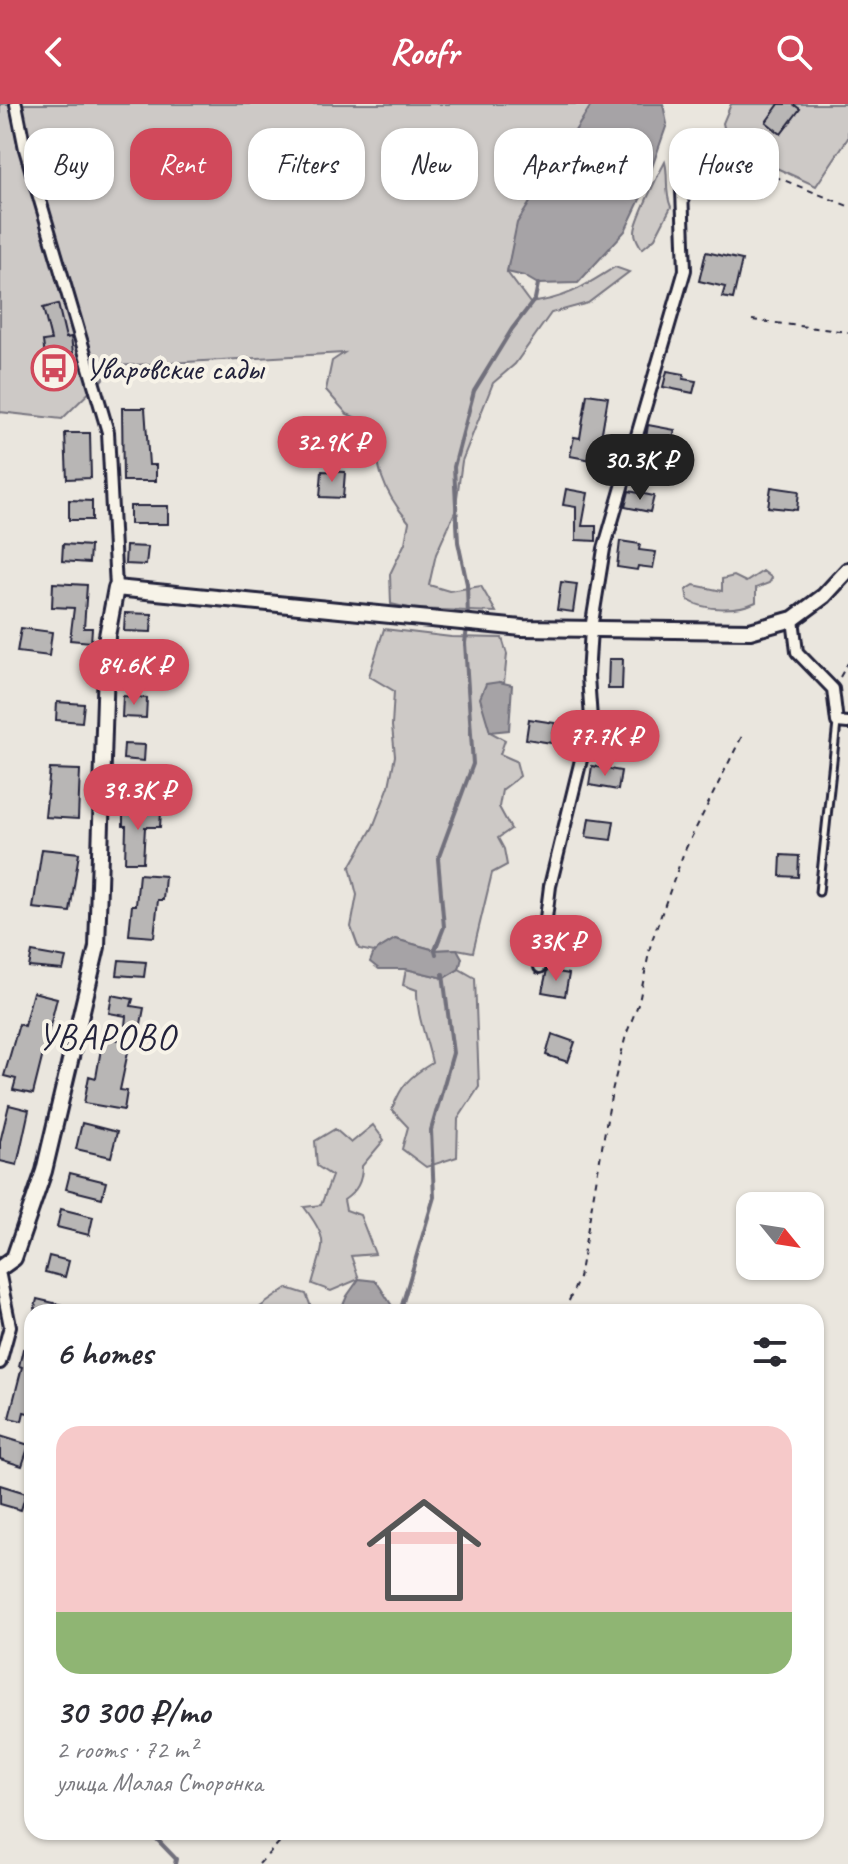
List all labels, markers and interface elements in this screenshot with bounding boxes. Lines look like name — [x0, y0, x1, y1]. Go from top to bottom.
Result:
text: Roofr — [389, 29, 459, 75]
icon: back — [32, 30, 76, 74]
icon: search — [772, 30, 816, 74]
chip: Buy — [24, 128, 114, 200]
chip: Rent — [130, 128, 232, 200]
chip: Filters — [248, 128, 365, 200]
chip: New — [381, 128, 478, 200]
chip: Apartment — [494, 128, 653, 200]
chip: House — [669, 128, 779, 200]
bus stop icon: Уваровские сады — [30, 344, 78, 392]
place label: Уваровские сады — [85, 348, 265, 389]
pin: 32.9K ₽ — [258, 416, 406, 484]
text: 32.9K ₽ — [296, 425, 368, 458]
pin: 30.3K ₽ — [566, 434, 714, 502]
text: 30.3K ₽ — [603, 443, 677, 476]
pin: 84.6K ₽ — [60, 639, 208, 707]
text: 84.6K ₽ — [97, 648, 171, 681]
pin: 77.7K ₽ — [531, 710, 679, 778]
text: 77.7K ₽ — [569, 719, 641, 752]
pin: 39.3K ₽ — [64, 764, 212, 832]
text: 39.3K ₽ — [102, 773, 174, 806]
pin: 33K ₽ — [500, 915, 612, 983]
text: 33K ₽ — [528, 924, 584, 957]
district label: УВАРОВО — [38, 1014, 178, 1060]
north arrow — [736, 1192, 824, 1280]
map controls — [736, 1192, 824, 1280]
icon: filters — [748, 1330, 792, 1374]
text: 6 homes — [56, 1331, 153, 1374]
icon: home — [352, 1478, 496, 1622]
text: 30 300 ₽/mo — [56, 1690, 210, 1733]
text: 2 rooms · 72 m² — [56, 1733, 197, 1766]
text: улица Малая Сторонка — [56, 1766, 263, 1799]

